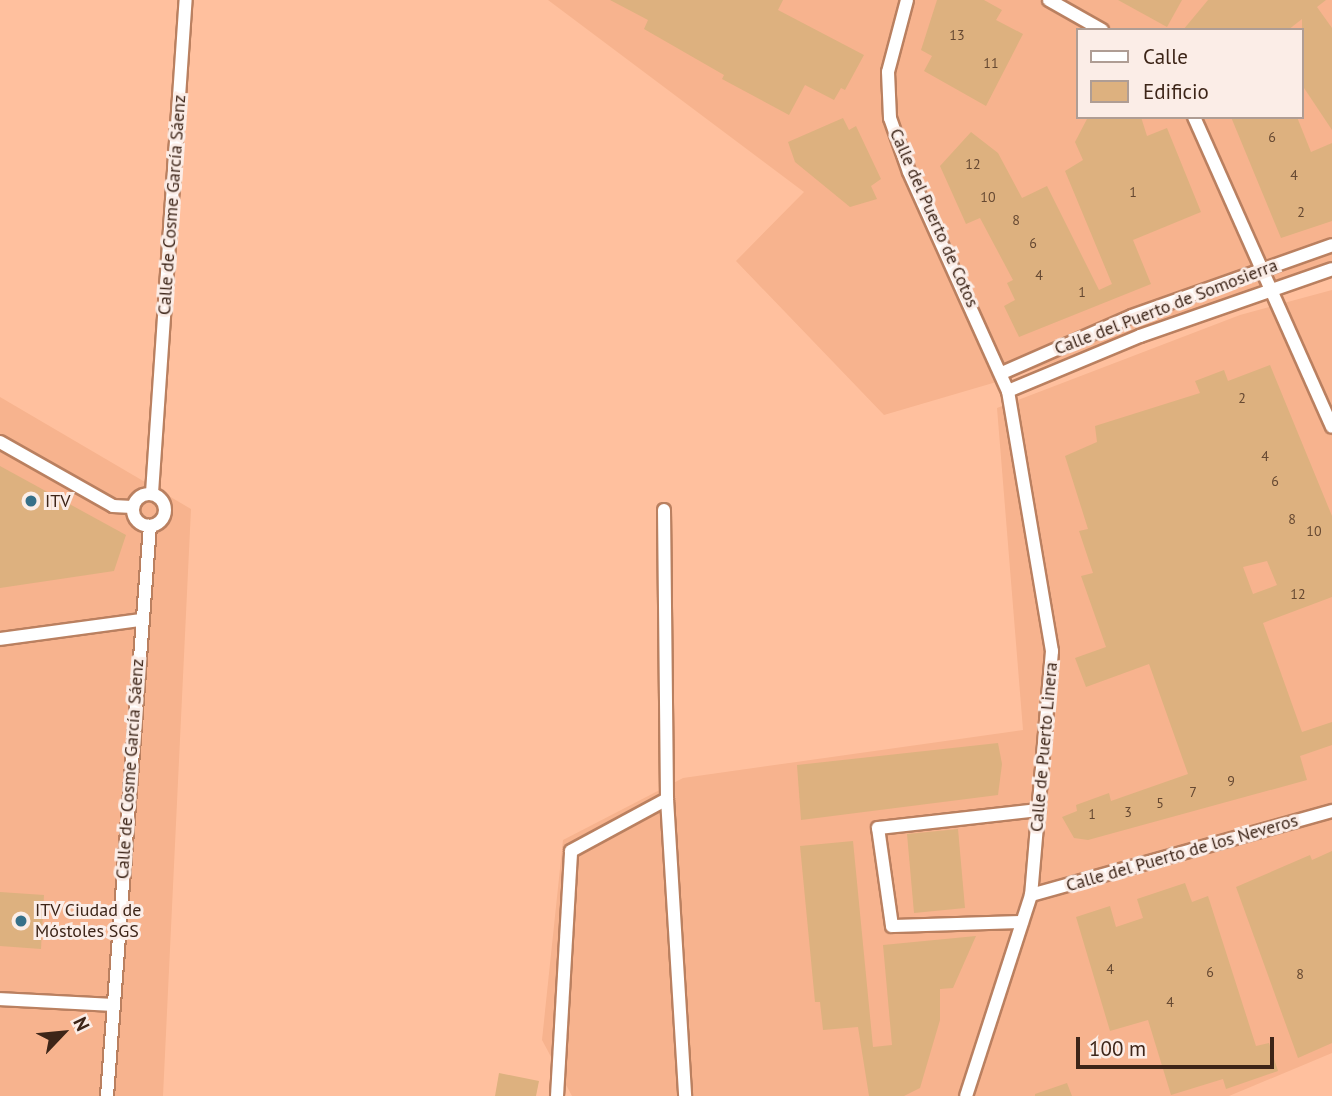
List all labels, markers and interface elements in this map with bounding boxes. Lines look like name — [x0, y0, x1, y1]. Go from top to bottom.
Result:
house number: 13 — [949, 27, 965, 43]
legend — [1076, 28, 1304, 119]
text: Calle — [1143, 43, 1188, 70]
house number: 11 — [983, 55, 999, 71]
text: Edificio — [1143, 78, 1209, 105]
street label: Calle de Cosme García Sáenz — [154, 94, 190, 316]
street label: Calle del Puerto de Cotos — [885, 125, 983, 311]
house number: 6 — [1268, 129, 1276, 145]
house number: 12 — [965, 156, 981, 172]
house number: 4 — [1290, 167, 1298, 183]
house number: 1 — [1129, 184, 1137, 200]
house number: 10 — [980, 189, 996, 205]
house number: 2 — [1297, 204, 1305, 220]
house number: 8 — [1012, 212, 1020, 228]
house number: 6 — [1029, 235, 1037, 251]
street label: Calle del Puerto de Somosierra — [1051, 254, 1281, 360]
house number: 4 — [1035, 267, 1043, 283]
house number: 1 — [1078, 284, 1086, 300]
house number: 2 — [1238, 390, 1246, 406]
house number: 4 — [1261, 448, 1269, 464]
house number: 6 — [1271, 473, 1279, 489]
place label: ITV — [45, 490, 70, 512]
marker: ITV — [23, 493, 39, 509]
house number: 8 — [1288, 511, 1296, 527]
house number: 10 — [1306, 523, 1322, 539]
house number: 12 — [1290, 586, 1306, 602]
street label: Calle de Cosme García Sáenz — [112, 658, 148, 880]
street label: Calle de Puerto Linera — [1026, 661, 1062, 833]
house number: 9 — [1227, 773, 1235, 789]
house number: 7 — [1189, 784, 1197, 800]
house number: 5 — [1156, 795, 1164, 811]
house number: 3 — [1124, 804, 1132, 820]
house number: 1 — [1088, 806, 1096, 822]
street label: Calle del Puerto de los Neveros — [1064, 810, 1300, 896]
place label: ITV Ciudad de Móstoles SGS — [35, 900, 142, 942]
marker: ITV Ciudad de Móstoles SGS — [13, 913, 29, 929]
house number: 4 — [1106, 961, 1114, 977]
house number: 6 — [1206, 964, 1214, 980]
house number: 8 — [1296, 966, 1304, 982]
house number: 4 — [1166, 994, 1174, 1010]
north arrow — [28, 998, 98, 1068]
text: N — [68, 1013, 95, 1035]
scale bar — [1080, 1023, 1278, 1066]
text: 100 m — [1089, 1035, 1146, 1062]

